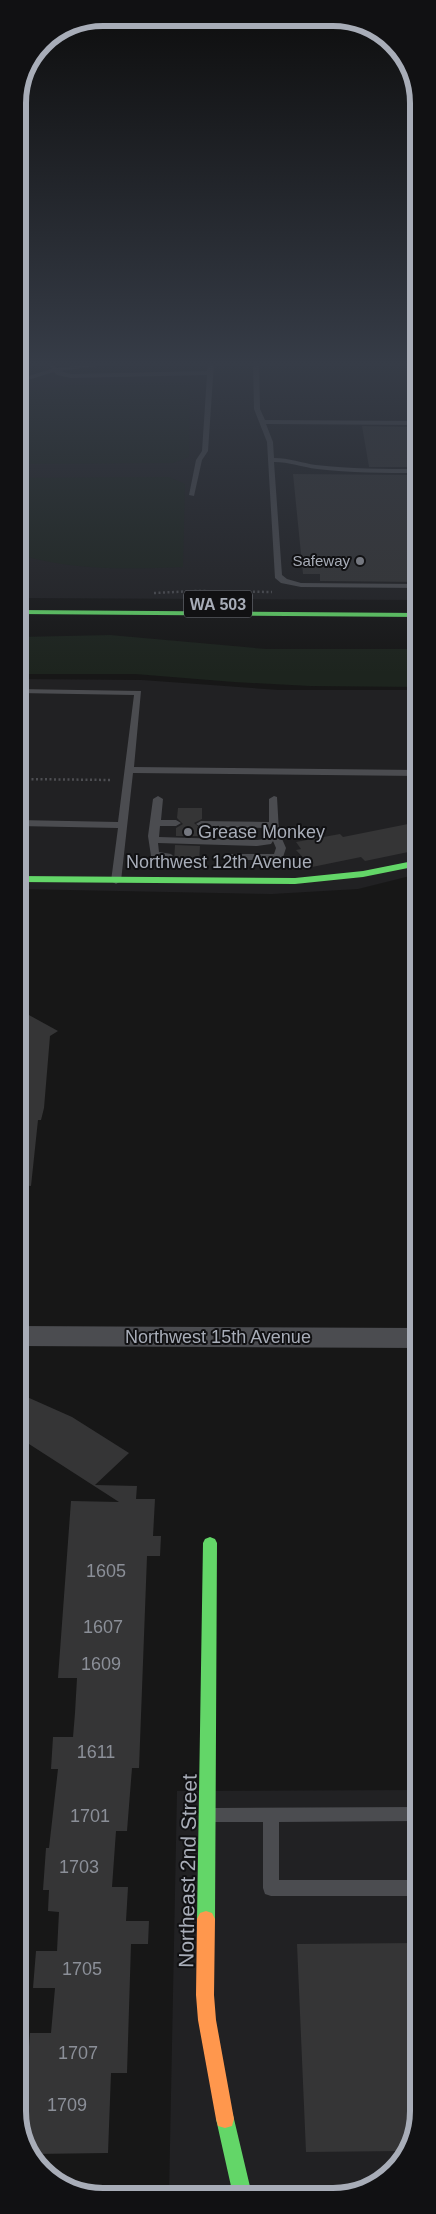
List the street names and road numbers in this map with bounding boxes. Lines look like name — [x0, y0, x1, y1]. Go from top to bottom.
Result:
road number: WA 503 — [184, 590, 252, 618]
street label: Northwest 12th Avenue — [126, 852, 312, 872]
street label: Northwest 15th Avenue — [125, 1327, 311, 1347]
street label: Northeast 2nd Street — [174, 1774, 201, 1968]

